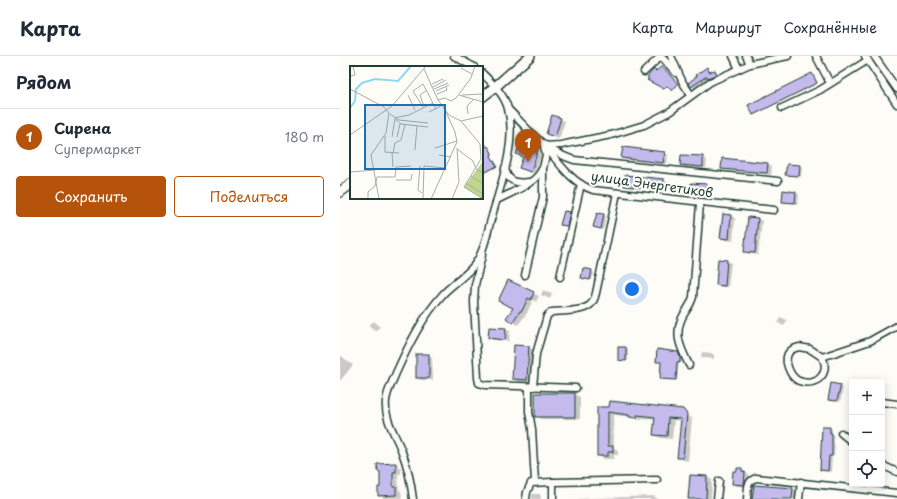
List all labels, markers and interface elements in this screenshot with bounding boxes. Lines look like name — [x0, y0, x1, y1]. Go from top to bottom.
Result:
text: Карта — [20, 14, 81, 42]
text: Карта — [632, 17, 673, 38]
text: Маршрут — [695, 17, 761, 38]
text: Сохранённые — [783, 17, 877, 38]
inset map — [350, 66, 483, 199]
text: Рядом — [16, 69, 71, 95]
text: Сирена — [54, 116, 111, 139]
text: 1 — [26, 127, 32, 146]
text: 180 m — [285, 127, 324, 146]
pin: 1 — [515, 129, 541, 162]
text: Супермаркет — [54, 139, 141, 158]
street label: улица Энергетиков — [590, 166, 714, 201]
button: Сохранить — [16, 176, 166, 217]
button: Поделиться — [174, 176, 324, 217]
your location — [622, 279, 642, 299]
map controls — [849, 379, 885, 487]
button: + — [849, 379, 885, 415]
button: − — [849, 415, 885, 451]
button: locate — [849, 451, 885, 487]

